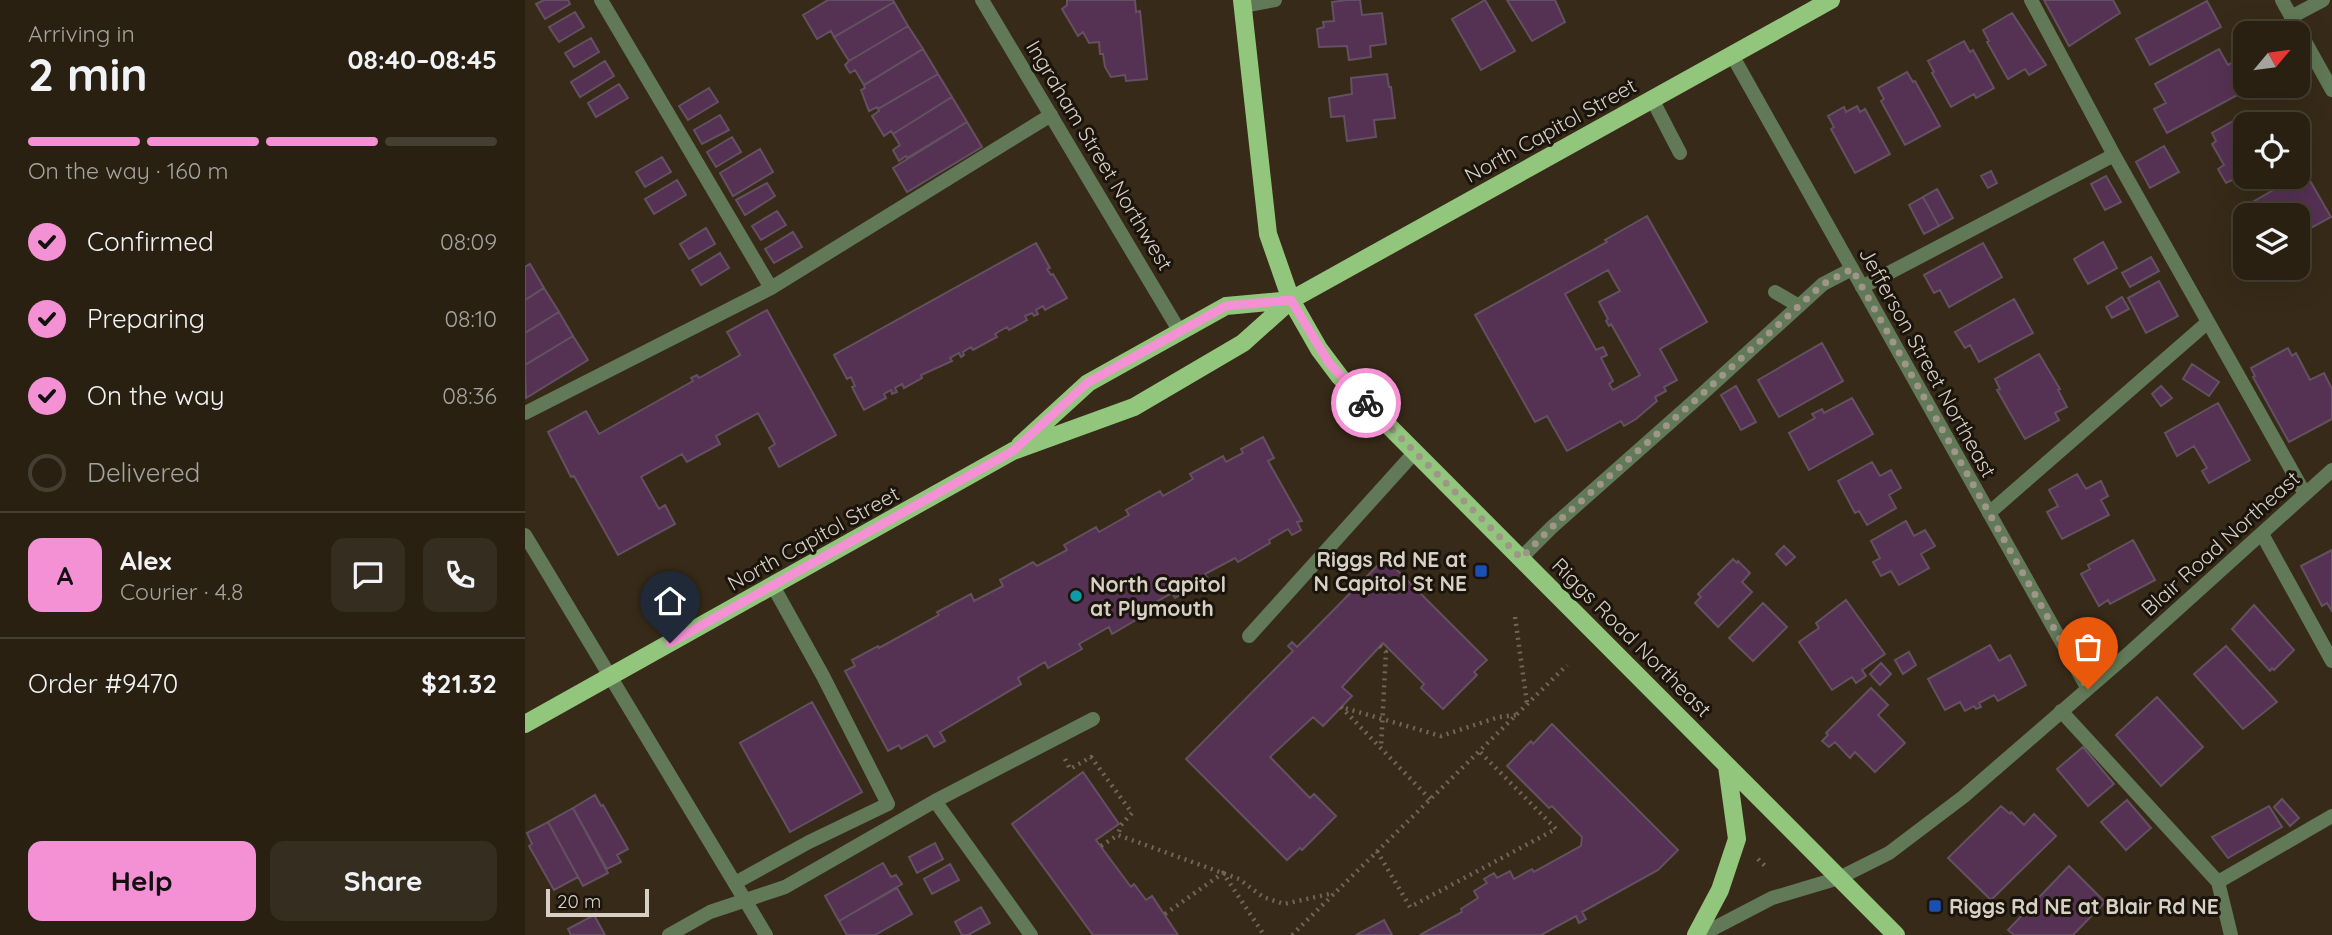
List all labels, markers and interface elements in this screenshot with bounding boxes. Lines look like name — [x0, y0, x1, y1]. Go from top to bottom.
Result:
text: Arriving in — [28, 19, 135, 48]
north arrow — [2233, 21, 2310, 98]
map controls — [2233, 21, 2310, 280]
street label: Ingraham Street Northwest — [1021, 35, 1179, 275]
text: 08:40–08:45 — [347, 43, 497, 76]
text: 2 min — [28, 45, 148, 103]
street label: North Capitol Street — [1460, 72, 1640, 188]
button: locate — [2233, 112, 2310, 189]
text: On the way · 160 m — [28, 156, 229, 185]
button: layers — [2233, 203, 2310, 280]
icon: check — [28, 223, 66, 261]
text: Confirmed — [87, 225, 214, 258]
text: 08:09 — [440, 227, 497, 256]
street label: Jefferson Street Northeast — [1854, 242, 2002, 482]
icon: check — [28, 300, 66, 338]
text: Preparing — [87, 302, 205, 335]
text: 08:10 — [444, 304, 497, 333]
courier — [1331, 368, 1401, 438]
icon: check — [28, 377, 66, 415]
text: On the way — [87, 379, 225, 412]
text: 08:36 — [442, 381, 497, 410]
icon: bike — [1347, 384, 1385, 422]
text: Delivered — [87, 456, 200, 489]
street label: Blair Road Northeast — [2135, 465, 2305, 621]
street label: North Capitol Street — [723, 480, 903, 596]
button: chat — [331, 538, 405, 612]
button: phone — [423, 538, 497, 612]
text: Alex — [120, 544, 171, 577]
place label: Riggs Rd NE at N Capitol St NE — [1314, 546, 1467, 596]
street label: Riggs Road Northeast — [1547, 552, 1717, 722]
text: A — [57, 559, 73, 592]
marker: Riggs Rd NE at N Capitol St NE — [1473, 563, 1489, 579]
pin — [640, 571, 700, 643]
place label: North Capitol at Plymouth — [1090, 571, 1226, 621]
text: Courier · 4.8 — [120, 577, 243, 606]
icon: home — [651, 582, 689, 620]
marker: North Capitol at Plymouth — [1068, 588, 1084, 604]
pin — [2058, 617, 2118, 689]
icon: bag — [2069, 628, 2107, 666]
text: Order #9470 — [28, 667, 178, 700]
text: $21.32 — [421, 667, 497, 700]
button: Help — [28, 841, 256, 921]
button: Share — [270, 841, 497, 921]
scale bar — [546, 886, 649, 918]
text: 20 m — [557, 889, 601, 913]
place label: Riggs Rd NE at Blair Rd NE — [1949, 893, 2219, 919]
marker: Riggs Rd NE at Blair Rd NE — [1927, 898, 1943, 914]

